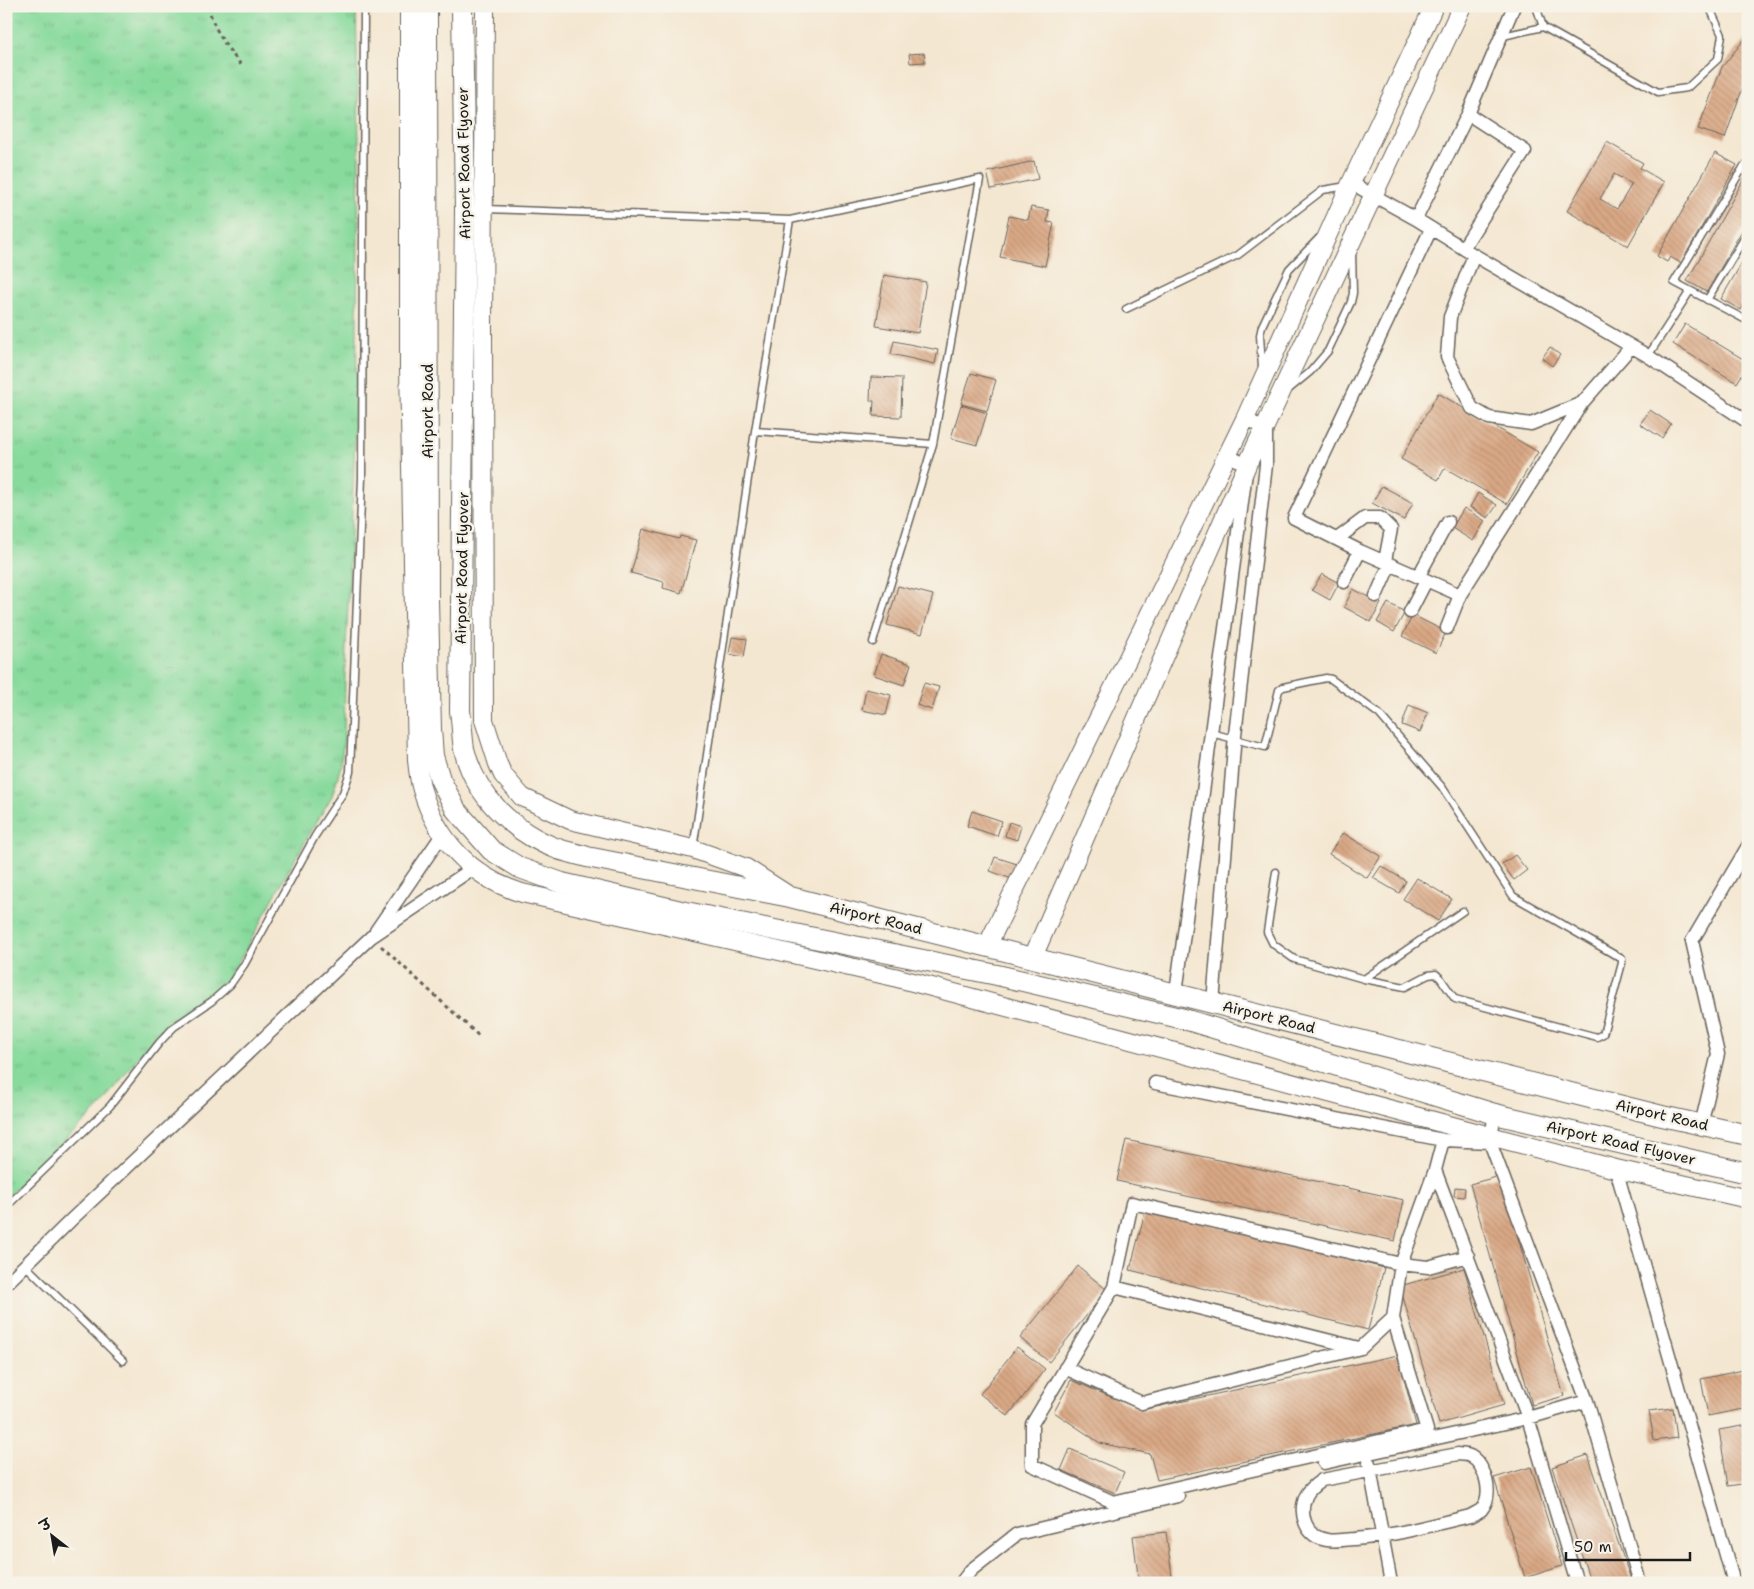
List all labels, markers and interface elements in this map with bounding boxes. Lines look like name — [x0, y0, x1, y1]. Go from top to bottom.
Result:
street label: Airport Road Flyover — [453, 86, 475, 240]
street label: Airport Road — [418, 363, 438, 458]
street label: Airport Road Flyover — [451, 491, 473, 645]
street label: Airport Road — [828, 897, 925, 939]
street label: Airport Road — [1221, 996, 1318, 1038]
street label: Airport Road — [1614, 1095, 1711, 1136]
street label: Airport Road Flyover — [1544, 1116, 1698, 1170]
north arrow — [28, 1512, 78, 1562]
text: उ — [35, 1514, 55, 1536]
scale bar — [1566, 1529, 1690, 1561]
text: 50 m — [1574, 1537, 1612, 1557]

